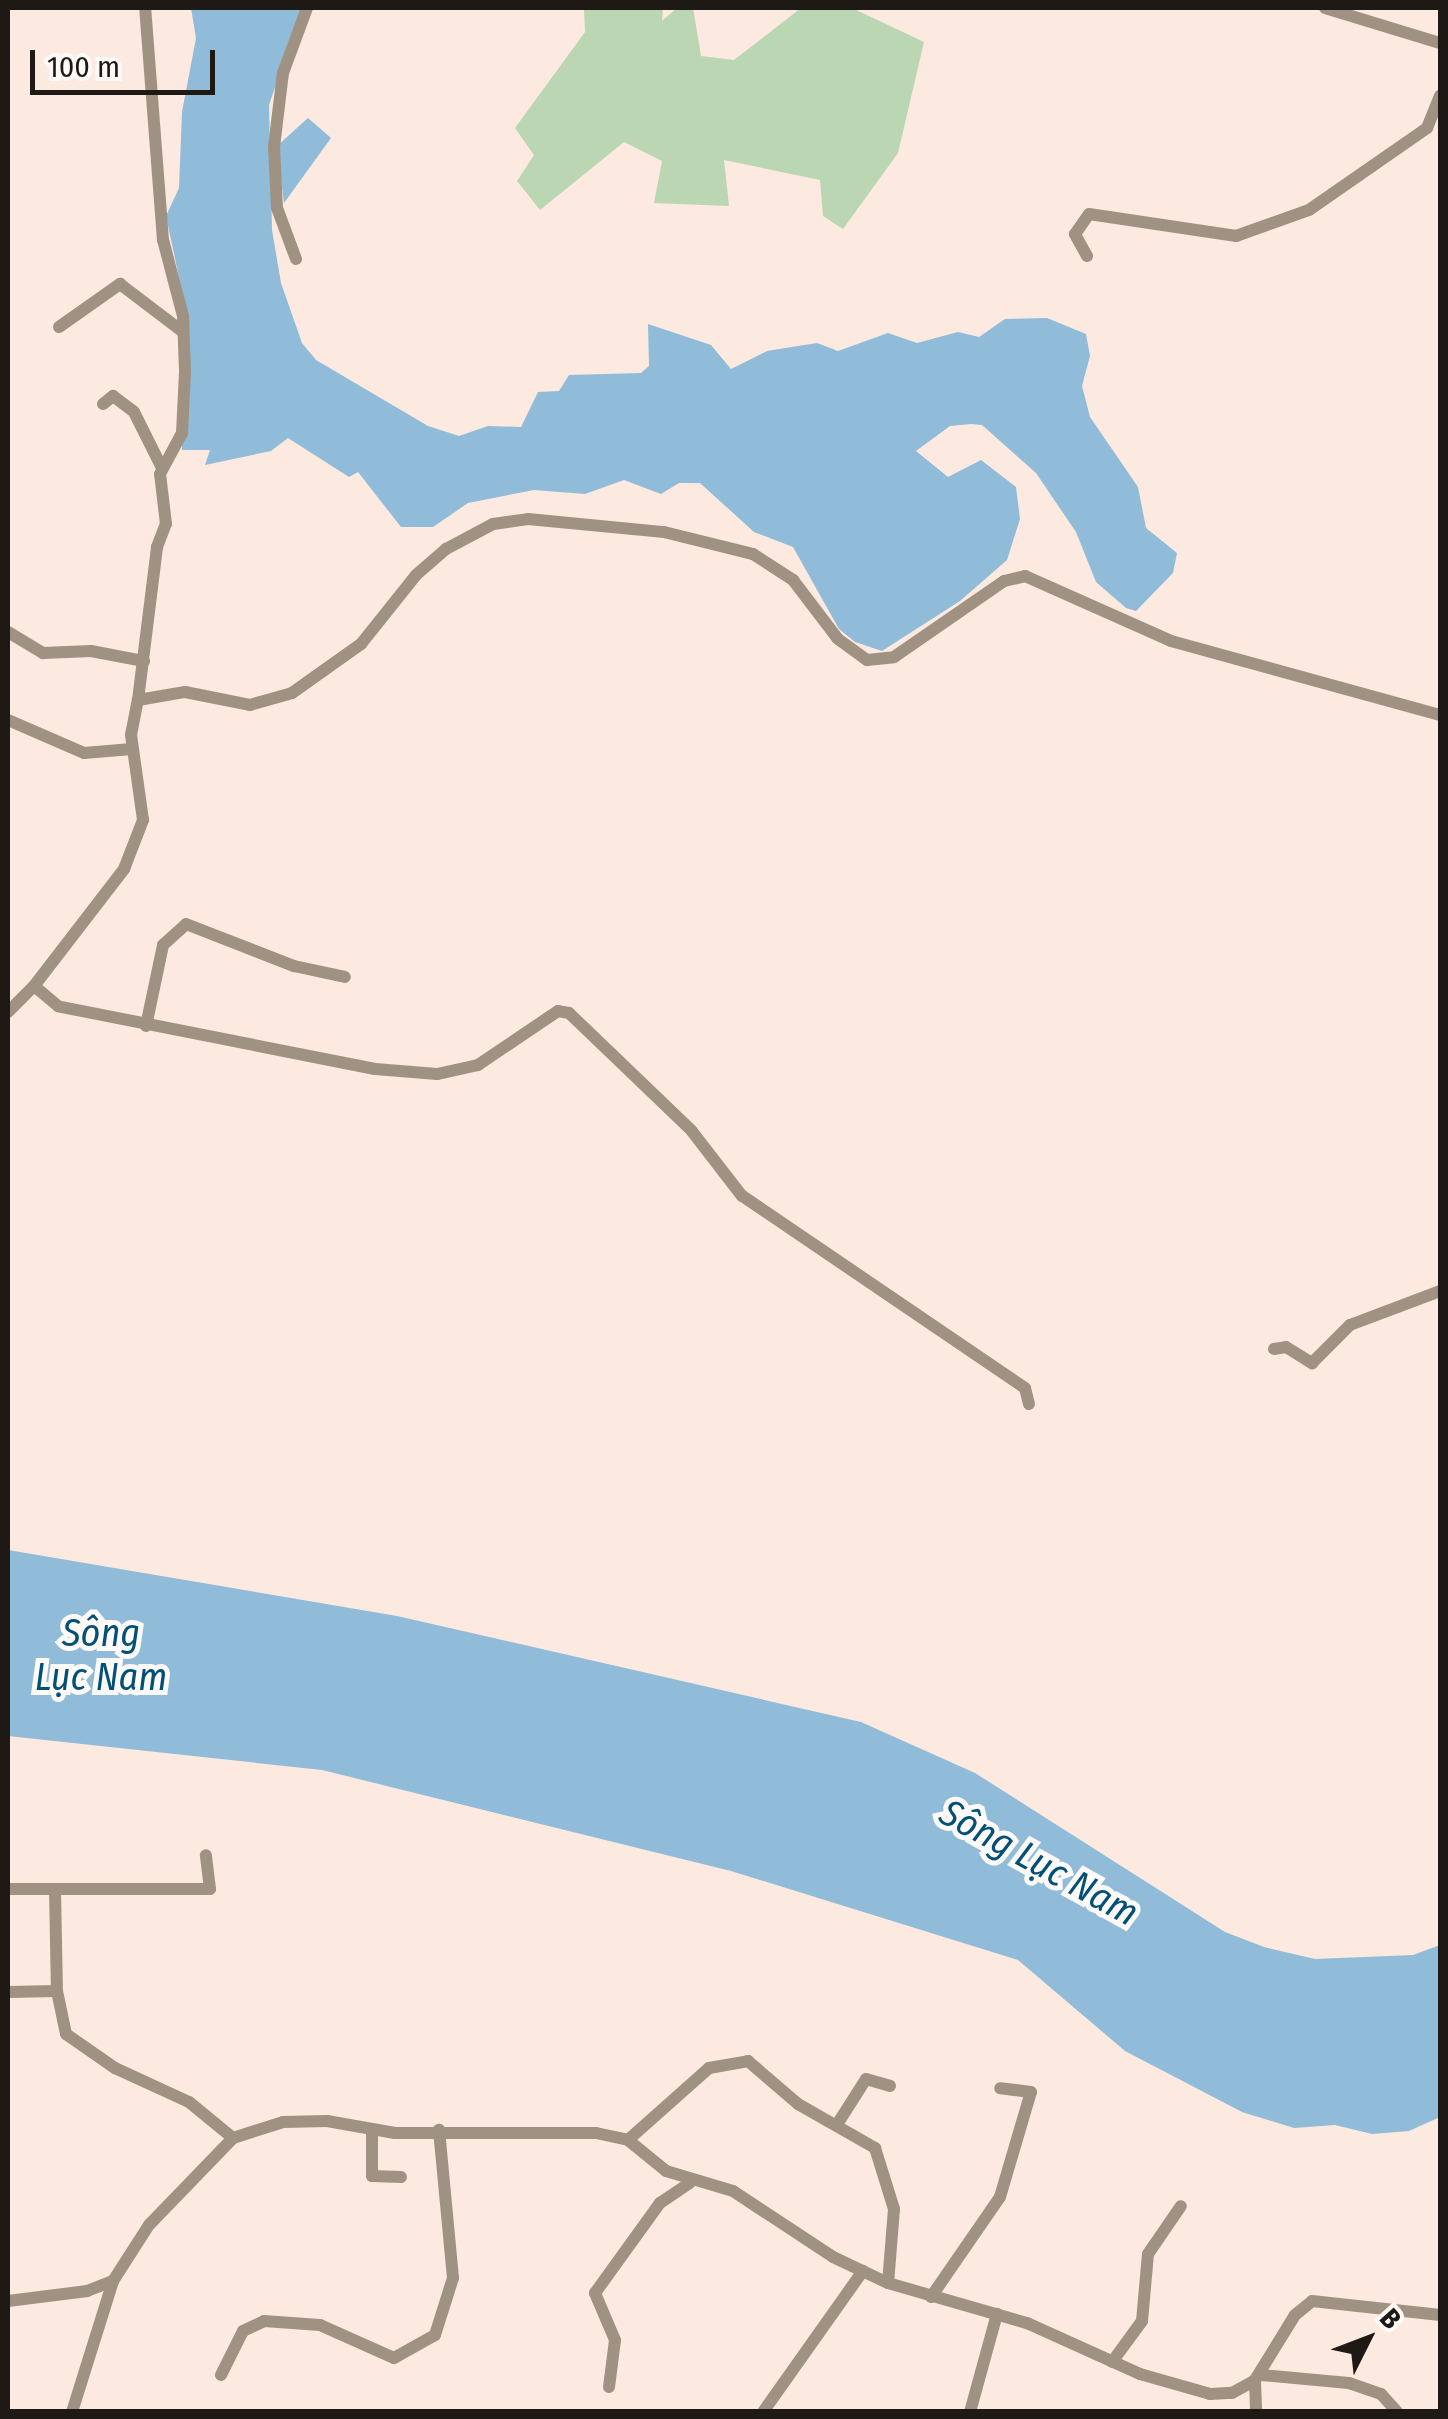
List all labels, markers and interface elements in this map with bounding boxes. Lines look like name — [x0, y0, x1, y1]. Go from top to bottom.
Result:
scale bar — [35, 30, 220, 92]
text: 100 m — [47, 49, 120, 85]
water label: Sông Lục Nam — [35, 1611, 167, 1700]
water label: Sông Lục Nam — [932, 1790, 1146, 1936]
north arrow — [1318, 2289, 1418, 2389]
text: B — [1373, 2302, 1408, 2335]

